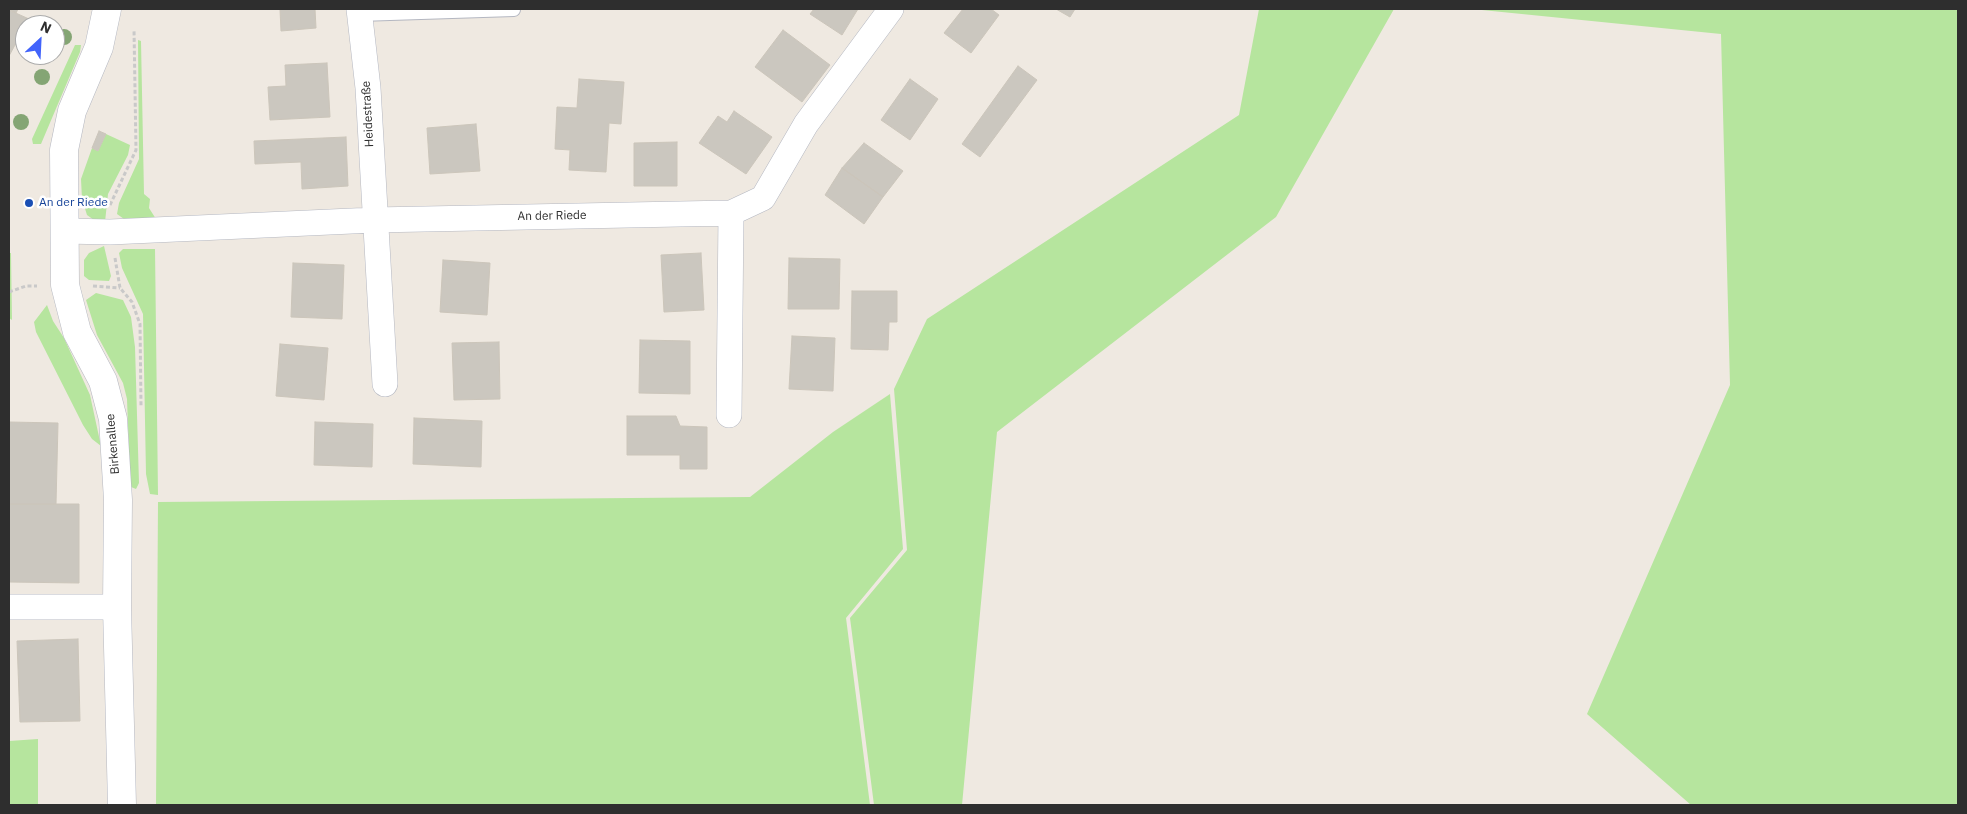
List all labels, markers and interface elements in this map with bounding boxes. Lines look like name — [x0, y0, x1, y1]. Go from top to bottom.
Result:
north arrow — [15, 15, 65, 65]
text: N — [38, 17, 54, 38]
street label: Heidestraße — [359, 80, 377, 148]
place label: An der Riede — [39, 196, 108, 210]
marker: An der Riede — [23, 197, 35, 209]
street label: An der Riede — [517, 208, 587, 224]
street label: Birkenallee — [103, 413, 123, 475]

